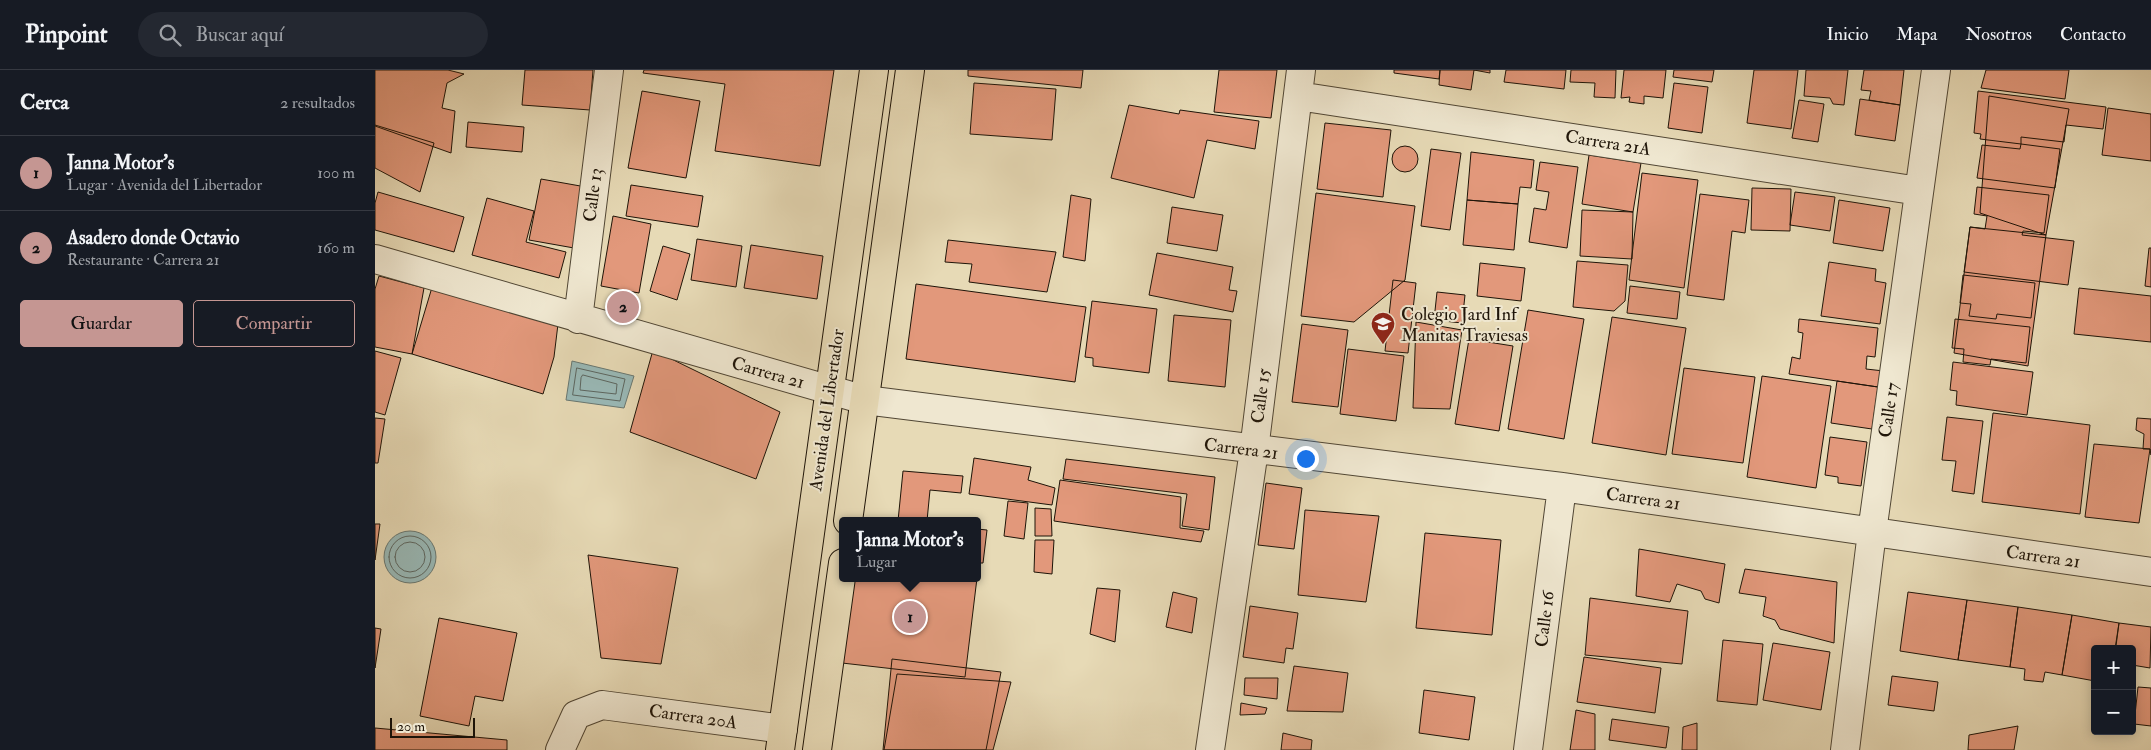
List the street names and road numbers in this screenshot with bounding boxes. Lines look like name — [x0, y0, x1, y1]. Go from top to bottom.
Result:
street label: Carrera 21A — [1564, 125, 1653, 161]
street label: Calle 13 — [578, 167, 608, 223]
street label: Avenida del Libertador — [804, 327, 850, 493]
street label: Carrera 21 — [729, 352, 807, 394]
street label: Calle 15 — [1246, 367, 1276, 425]
street label: Calle 17 — [1874, 381, 1904, 439]
street label: Carrera 21 — [1202, 433, 1280, 465]
street label: Carrera 21 — [1604, 482, 1682, 516]
street label: Carrera 21 — [2004, 540, 2082, 574]
street label: Calle 16 — [1530, 589, 1560, 648]
street label: Carrera 20A — [647, 699, 739, 735]

